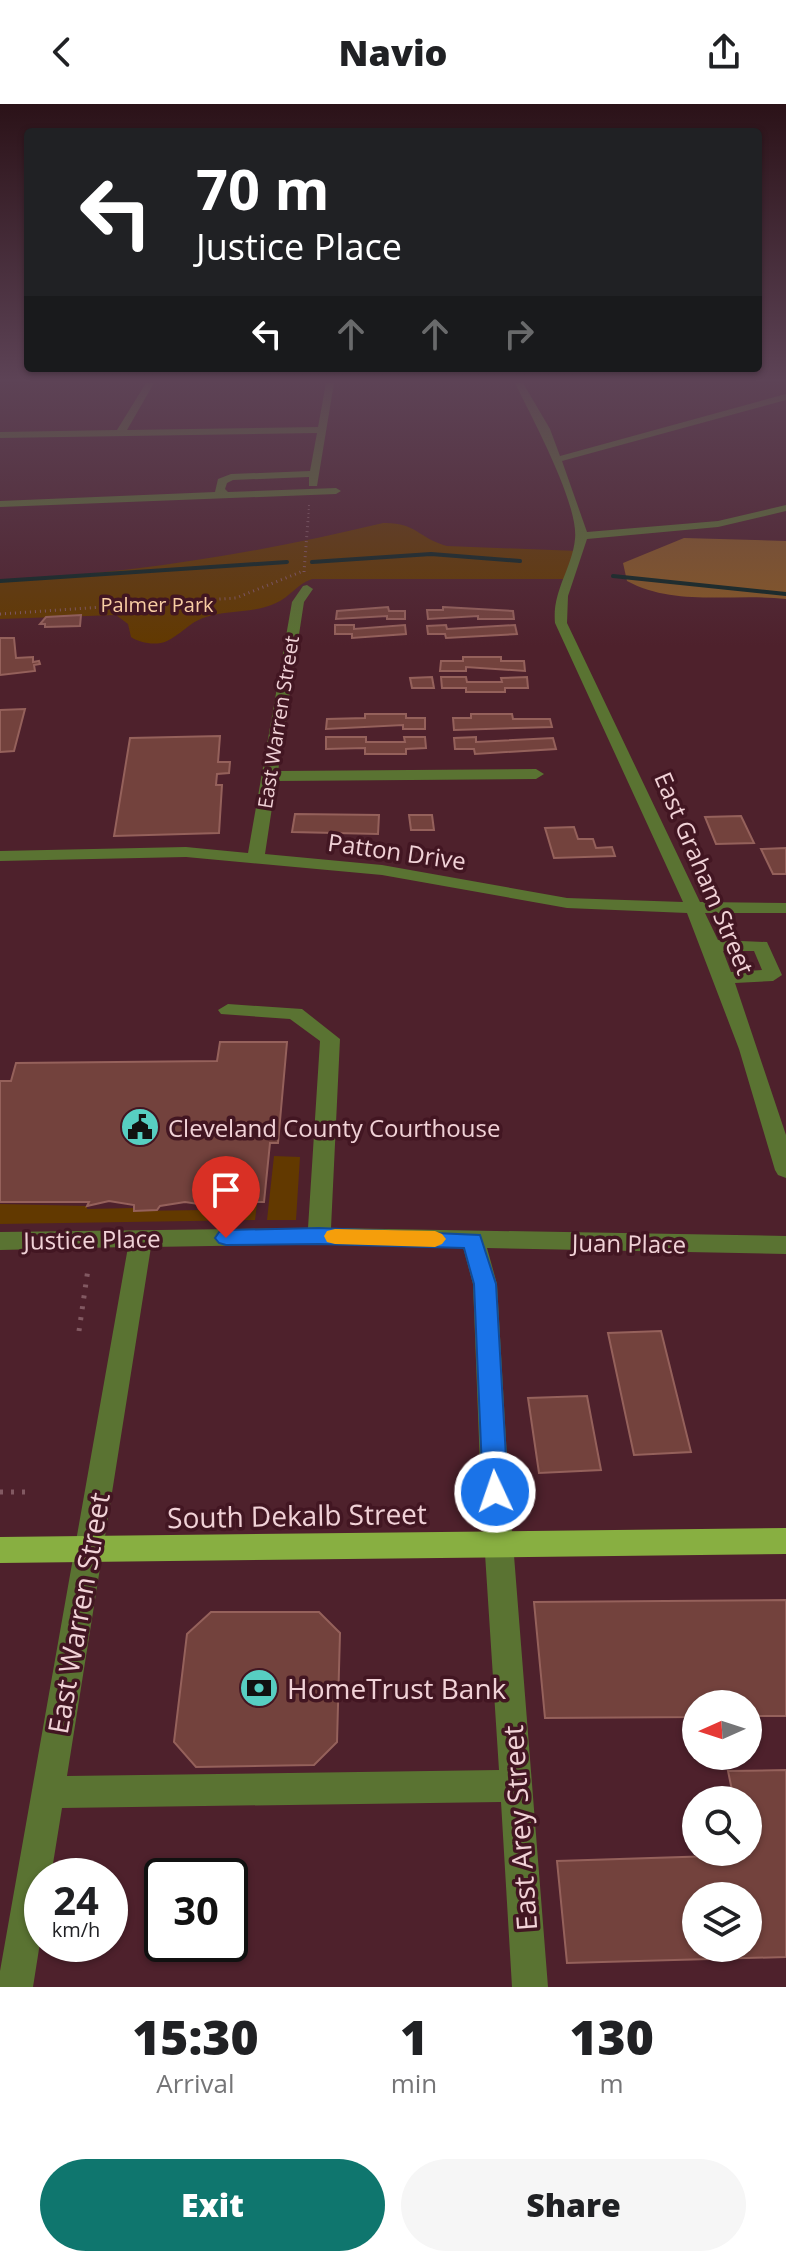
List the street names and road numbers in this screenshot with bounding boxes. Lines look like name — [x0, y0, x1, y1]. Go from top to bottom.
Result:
street label: East Warren Street — [251, 634, 305, 810]
street label: East Graham Street — [647, 767, 763, 979]
street label: Patton Drive — [326, 825, 468, 877]
street label: Justice Place — [21, 1221, 161, 1257]
street label: Juan Place — [570, 1225, 686, 1260]
street label: East Warren Street — [38, 1489, 118, 1737]
street label: South Dekalb Street — [167, 1494, 427, 1536]
street label: East Arey Street — [493, 1724, 545, 1932]

